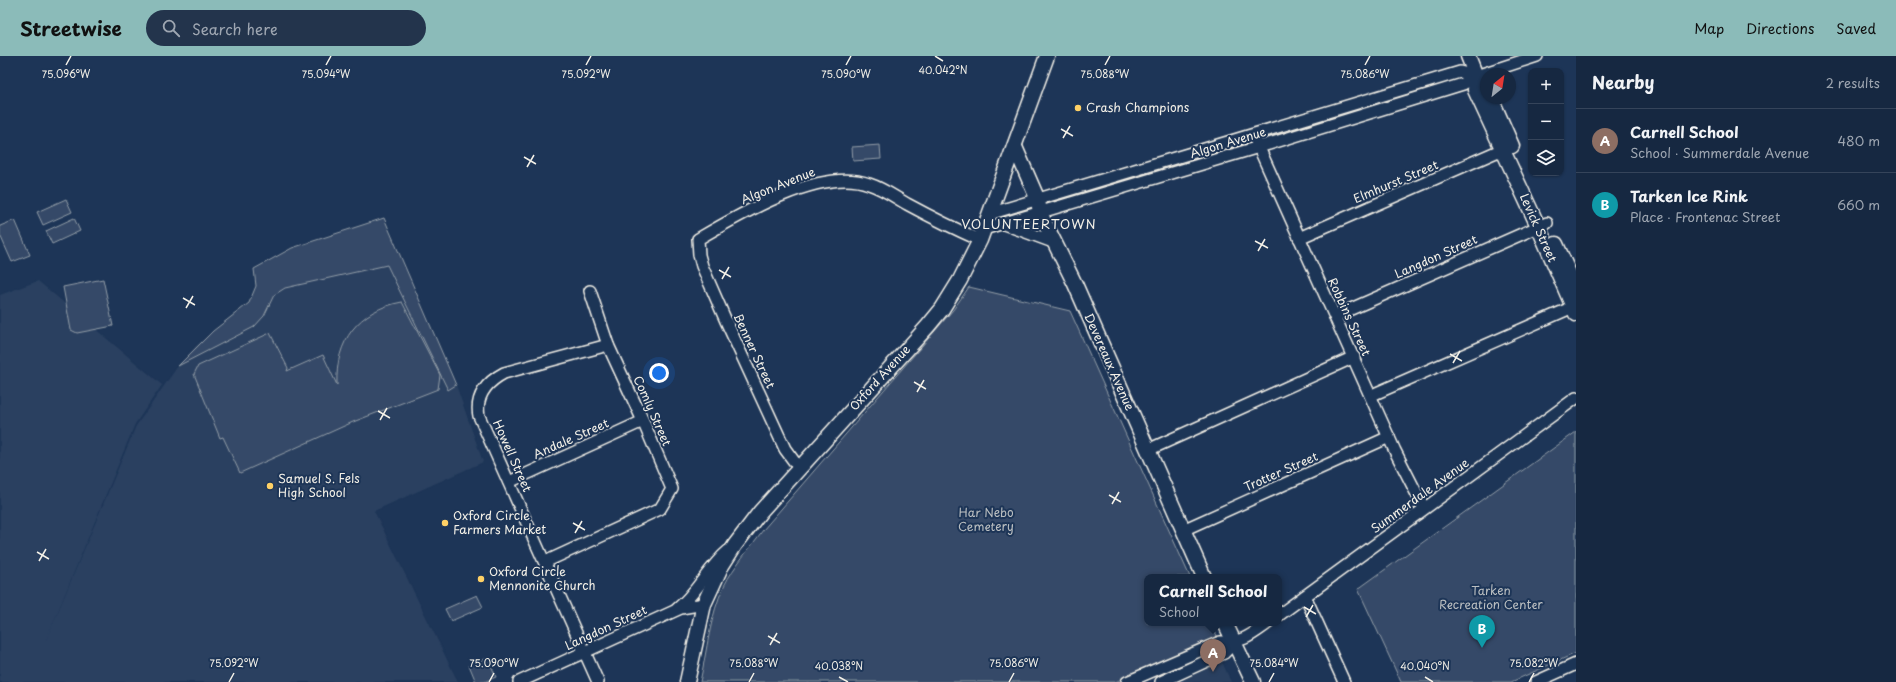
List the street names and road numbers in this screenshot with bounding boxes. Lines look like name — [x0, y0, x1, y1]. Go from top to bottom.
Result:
street label: Algon Avenue — [1187, 122, 1268, 162]
street label: Elmhurst Street — [1350, 155, 1441, 207]
street label: Algon Avenue — [738, 162, 818, 208]
street label: Levick Street — [1516, 190, 1562, 265]
street label: Langdon Street — [1391, 230, 1480, 282]
street label: Robbins Street — [1324, 275, 1376, 359]
street label: Benner Street — [730, 310, 780, 391]
street label: Devereaux Avenue — [1080, 310, 1140, 414]
street label: Oxford Avenue — [845, 340, 914, 414]
street label: Comly Street — [629, 373, 677, 449]
street label: Andale Street — [530, 413, 611, 463]
street label: Howell Street — [489, 417, 537, 495]
street label: Trotter Street — [1241, 447, 1321, 495]
street label: Summerdale Avenue — [1367, 453, 1473, 537]
street label: Langdon Street — [561, 600, 650, 654]

